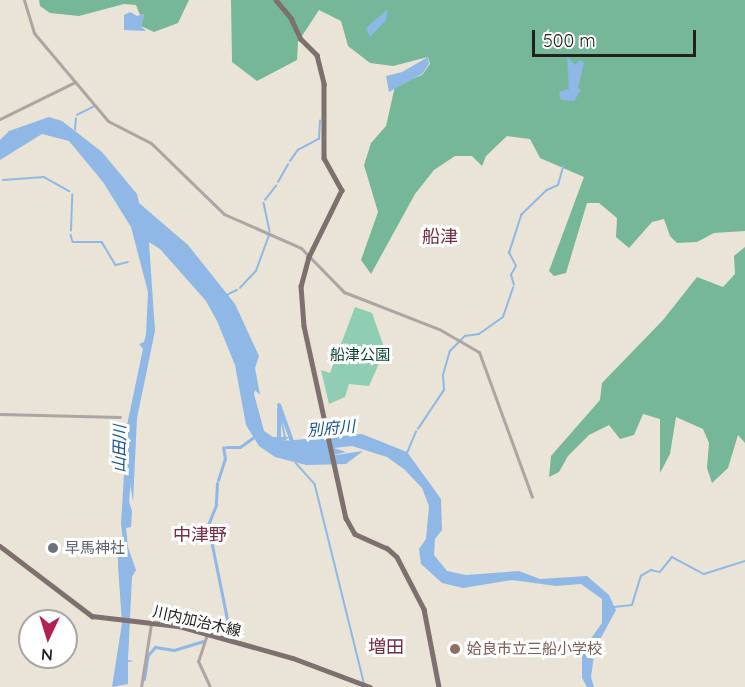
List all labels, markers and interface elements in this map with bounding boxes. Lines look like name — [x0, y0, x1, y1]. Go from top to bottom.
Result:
scale bar — [535, 18, 698, 56]
text: 500 m — [543, 29, 596, 52]
district label: 船津 — [422, 226, 458, 248]
park label: 船津公園 — [330, 346, 390, 364]
water label: 別府川 — [306, 416, 356, 440]
water label: 山田川 — [109, 425, 129, 473]
district label: 中津野 — [173, 524, 227, 546]
place label: 早馬神社 — [65, 539, 125, 557]
marker: 早馬神社 — [46, 541, 60, 555]
street label: 川内加治木線 — [151, 602, 243, 640]
north arrow — [18, 609, 78, 669]
district label: 増田 — [368, 636, 404, 658]
place label: 姶良市立三船小学校 — [467, 640, 602, 658]
marker: 姶良市立三船小学校 — [448, 642, 462, 656]
text: N — [40, 645, 53, 665]

